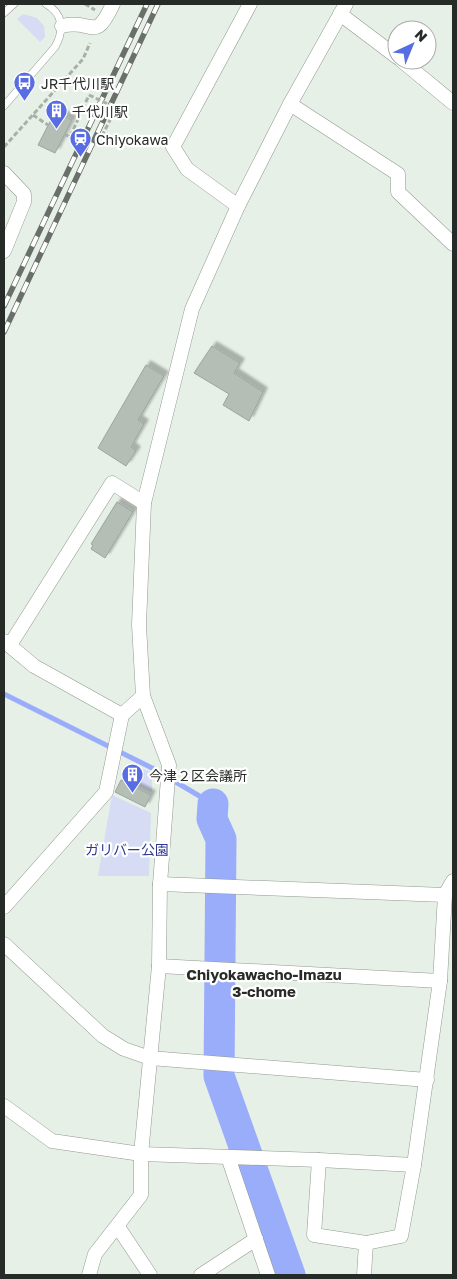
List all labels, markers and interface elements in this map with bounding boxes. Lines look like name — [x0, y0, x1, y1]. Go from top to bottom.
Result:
north arrow — [387, 20, 437, 70]
text: N — [412, 25, 431, 45]
bus stop icon: JR千代川駅 — [13, 71, 37, 102]
place label: JR千代川駅 — [41, 75, 114, 92]
building icon: 千代川駅 — [44, 99, 68, 130]
place label: 千代川駅 — [72, 103, 128, 120]
station icon: Chiyokawa — [68, 127, 92, 158]
place label: Chiyokawa — [96, 131, 168, 148]
building icon: 今津２区会議所 — [121, 763, 145, 794]
place label: 今津２区会議所 — [149, 767, 247, 784]
park label: ガリバー公園 — [85, 841, 169, 858]
district label: Chiyokawacho-Imazu 3-chome — [186, 965, 342, 1000]

